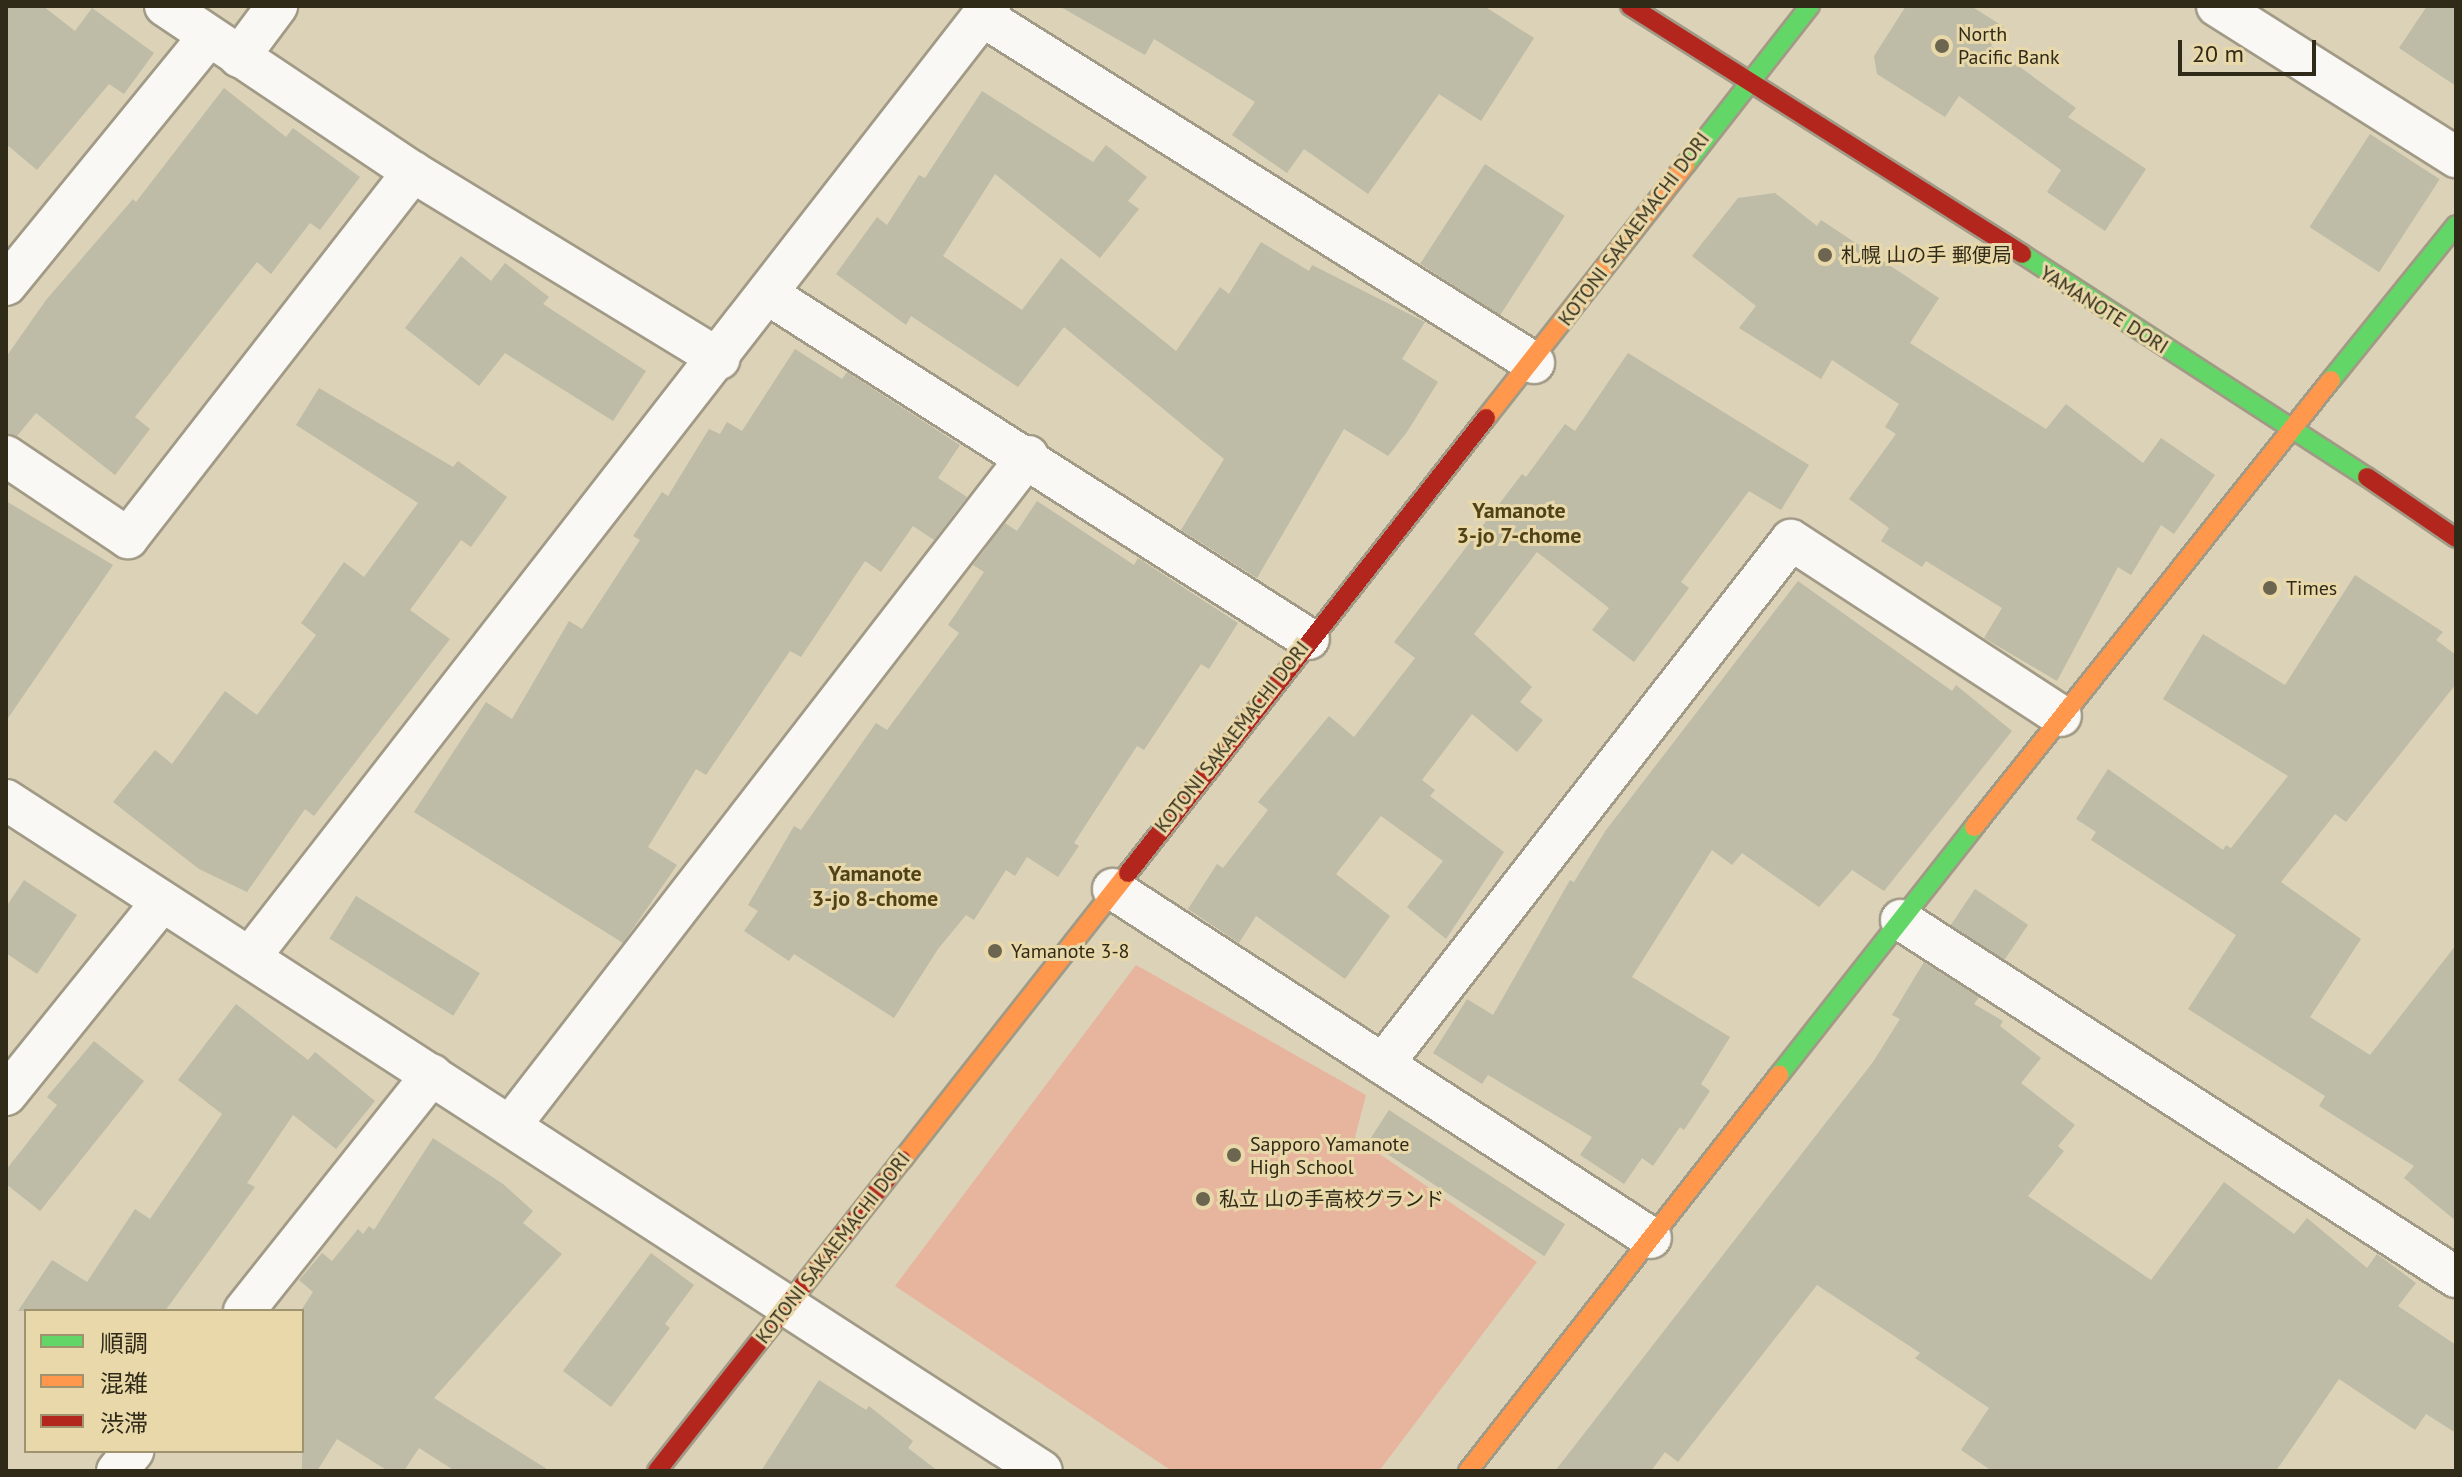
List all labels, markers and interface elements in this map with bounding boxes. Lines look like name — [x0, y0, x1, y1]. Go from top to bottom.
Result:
place label: North Pacific Bank — [1958, 22, 2060, 69]
scale bar — [2182, 24, 2320, 74]
marker: North Pacific Bank — [1933, 37, 1951, 55]
text: 20 m — [2192, 38, 2244, 69]
street label: KOTONI SAKAEMACHI DORI — [1553, 127, 1715, 331]
place label: 札幌 山の手 郵便局 — [1841, 243, 2012, 267]
marker: 札幌 山の手 郵便局 — [1816, 246, 1834, 264]
street label: YAMANOTE DORI — [2035, 261, 2173, 359]
district label: Yamanote 3-jo 7-chome — [1457, 497, 1581, 548]
place label: Times — [2286, 576, 2337, 600]
marker: Times — [2261, 579, 2279, 597]
street label: KOTONI SAKAEMACHI DORI — [1150, 637, 1314, 837]
district label: Yamanote 3-jo 8-chome — [812, 860, 938, 912]
place label: Yamanote 3-8 — [1011, 939, 1130, 963]
marker: Yamanote 3-8 — [986, 942, 1004, 960]
place label: Sapporo Yamanote High School — [1250, 1132, 1410, 1179]
marker: Sapporo Yamanote High School — [1225, 1146, 1243, 1164]
street label: KOTONI SAKAEMACHI DORI — [751, 1148, 915, 1348]
place label: 私立 山の手高校グランド — [1219, 1187, 1444, 1211]
marker: 私立 山の手高校グランド — [1194, 1190, 1212, 1208]
legend — [24, 1309, 304, 1453]
text: 順調 — [100, 1328, 148, 1359]
text: 混雑 — [100, 1368, 148, 1399]
text: 渋滞 — [100, 1408, 148, 1439]

